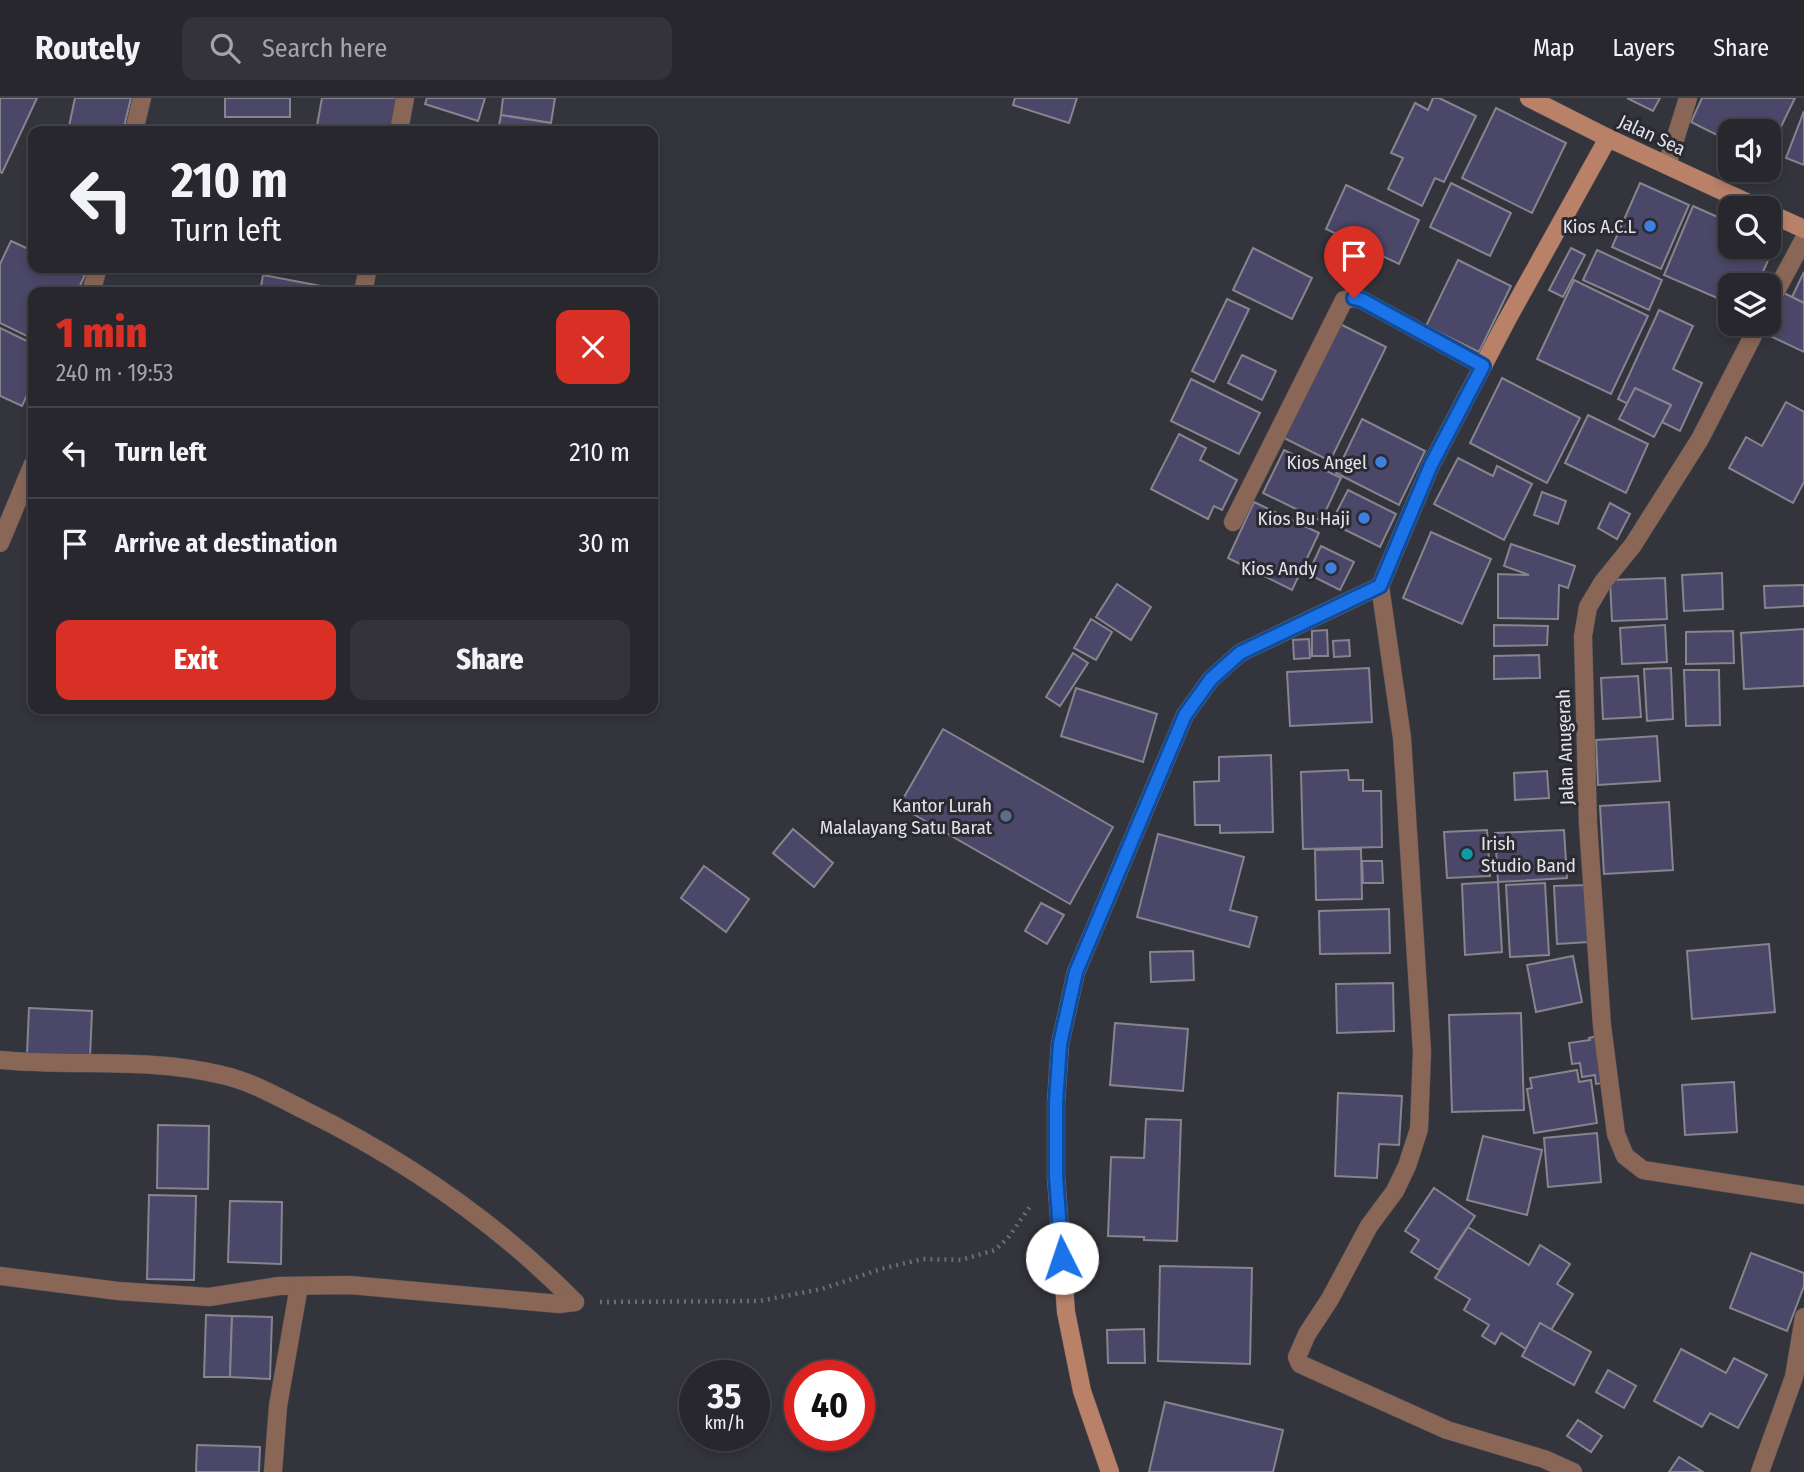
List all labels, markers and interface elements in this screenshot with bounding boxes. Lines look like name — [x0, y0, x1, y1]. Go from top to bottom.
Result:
search box — [182, 17, 672, 80]
text: Routely — [35, 28, 140, 68]
icon: search — [206, 29, 244, 67]
text: Search here — [262, 33, 387, 64]
text: Map — [1533, 34, 1575, 62]
text: Layers — [1613, 34, 1675, 62]
text: Share — [1713, 34, 1769, 62]
street label: Jalan Sea — [1615, 110, 1689, 160]
map controls — [1718, 119, 1781, 336]
button: sound — [1718, 119, 1781, 182]
text: 210 m — [171, 151, 288, 210]
icon: left — [56, 154, 147, 245]
button: search — [1718, 196, 1781, 259]
text: Turn left — [171, 211, 281, 249]
place label: Kios A.C.L — [1563, 215, 1637, 238]
marker: Kios A.C.L — [1642, 218, 1658, 234]
pin — [1324, 226, 1384, 298]
icon: arrive — [1335, 237, 1373, 275]
button: layers — [1718, 273, 1781, 336]
text: 1 min — [56, 308, 147, 358]
button: close — [556, 310, 630, 384]
text: 240 m · 19:53 — [56, 359, 173, 387]
icon: left — [56, 434, 94, 472]
text: Turn left — [115, 437, 207, 468]
text: 210 m — [569, 437, 630, 468]
place label: Kios Angel — [1287, 451, 1367, 474]
marker: Kios Angel — [1373, 454, 1389, 470]
place label: Kios Bu Haji — [1258, 507, 1350, 530]
marker: Kios Bu Haji — [1356, 510, 1372, 526]
icon: arrive — [56, 525, 94, 563]
text: Arrive at destination — [115, 528, 338, 559]
text: 30 m — [579, 528, 630, 559]
place label: Kios Andy — [1241, 557, 1318, 580]
marker: Kios Andy — [1323, 560, 1339, 576]
button: Exit — [56, 620, 336, 700]
button: Share — [350, 620, 630, 700]
street label: Jalan Anugerah — [1551, 688, 1579, 806]
place label: Kantor Lurah Malalayang Satu Barat — [820, 794, 993, 839]
marker: Kantor Lurah Malalayang Satu Barat — [998, 808, 1014, 824]
place label: Irish Studio Band — [1481, 832, 1576, 877]
marker: Irish Studio Band — [1459, 846, 1475, 862]
position arrow — [1025, 1221, 1099, 1295]
speed limit sign: 40 — [784, 1360, 875, 1451]
text: 35 — [708, 1375, 741, 1417]
text: km/h — [704, 1412, 745, 1434]

